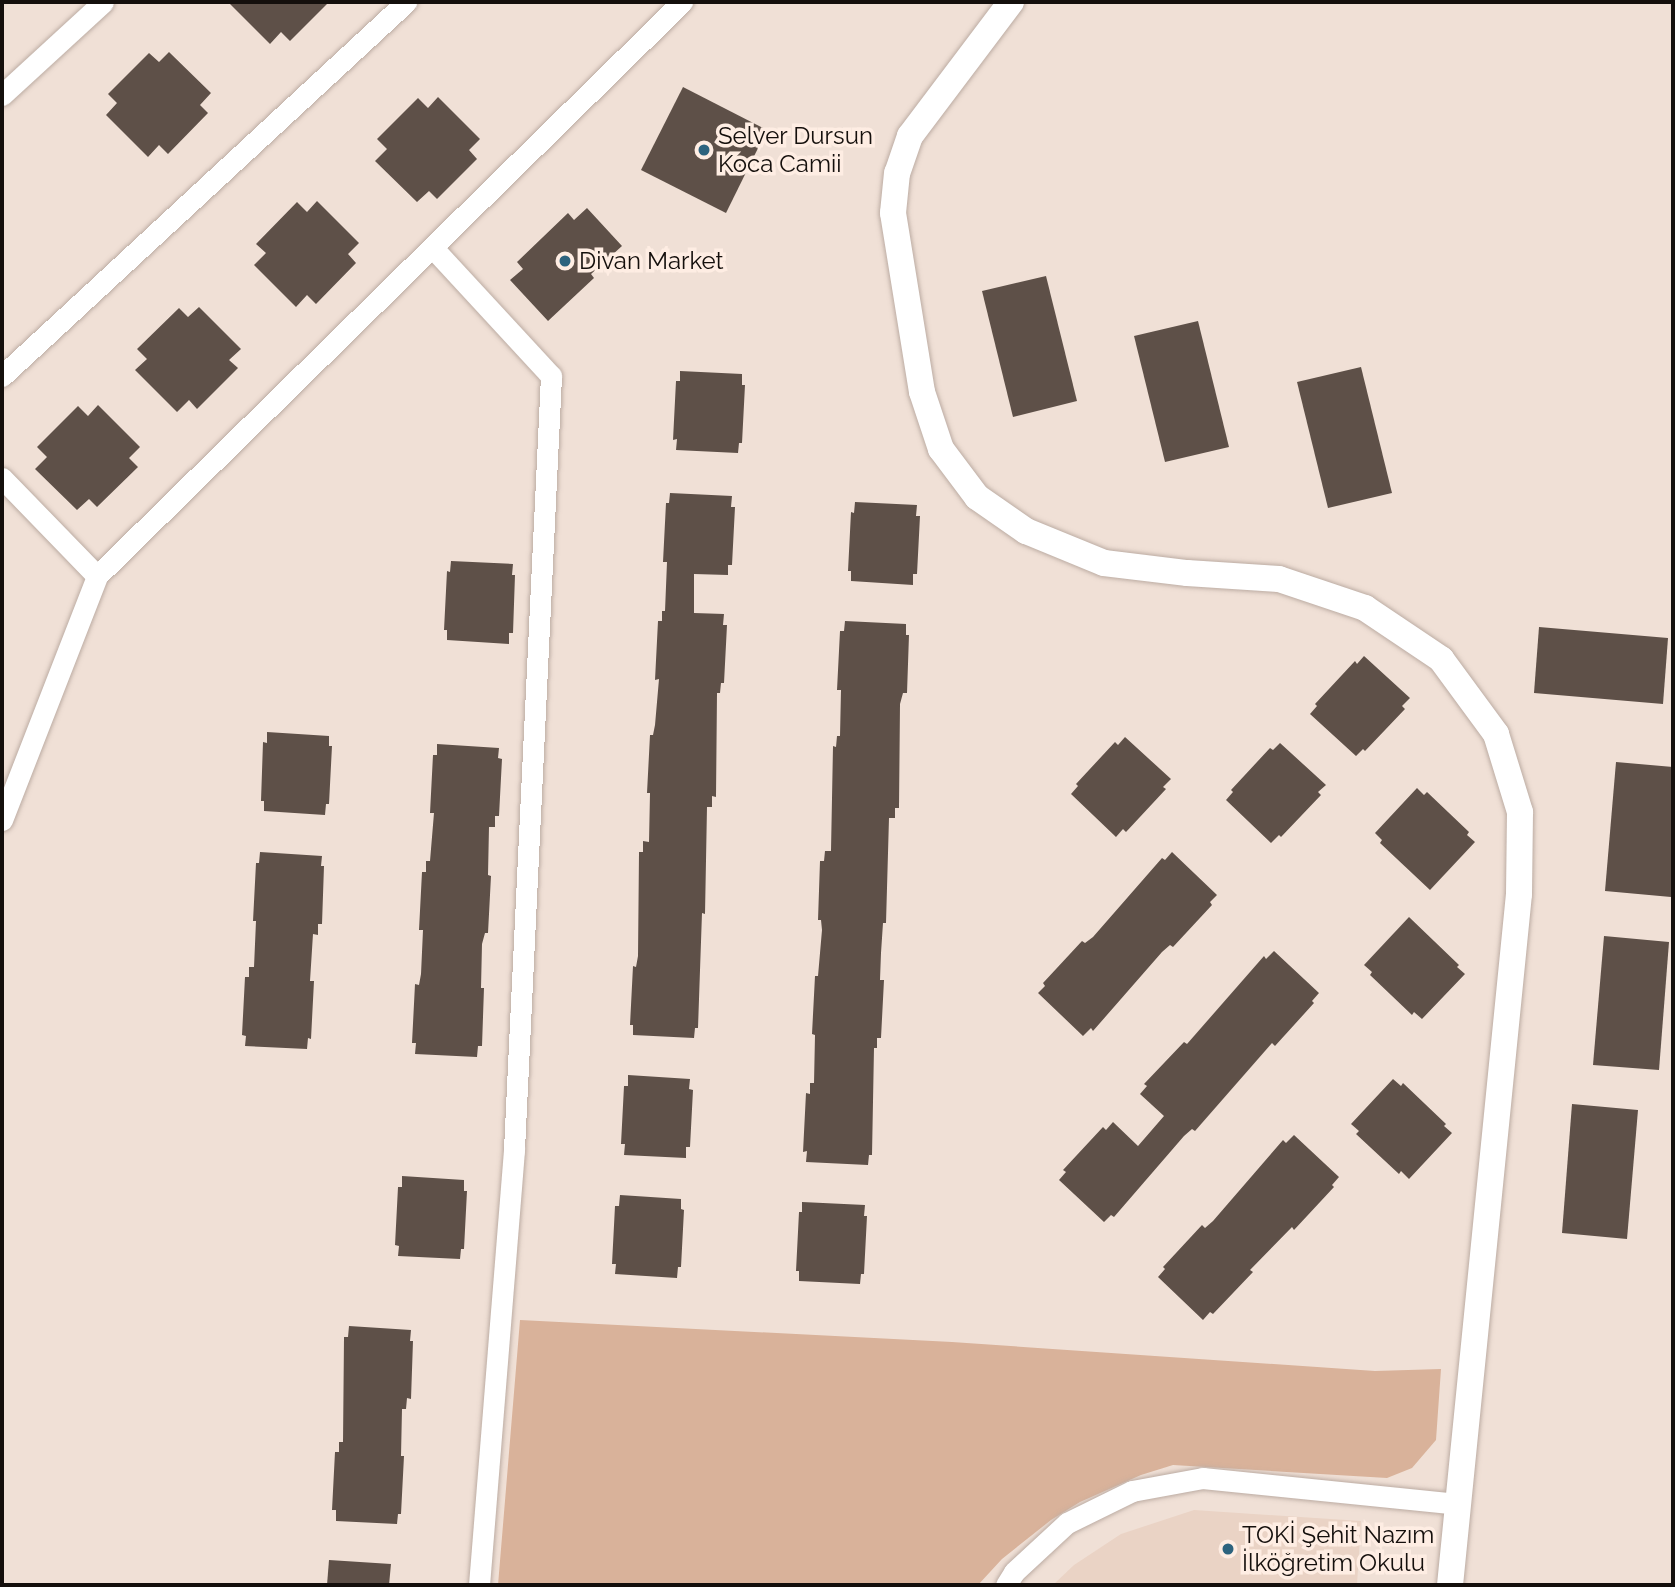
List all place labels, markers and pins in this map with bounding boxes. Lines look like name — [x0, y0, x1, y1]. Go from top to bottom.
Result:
place label: Selver Dursun Koca Camii — [718, 122, 873, 178]
marker: Selver Dursun Koca Camii — [696, 142, 712, 158]
place label: Divan Market — [579, 247, 724, 275]
marker: Divan Market — [557, 253, 573, 269]
place label: TOKİ Şehit Nazım İlköğretim Okulu — [1242, 1521, 1434, 1577]
marker: TOKİ Şehit Nazım İlköğretim Okulu — [1220, 1541, 1236, 1557]

